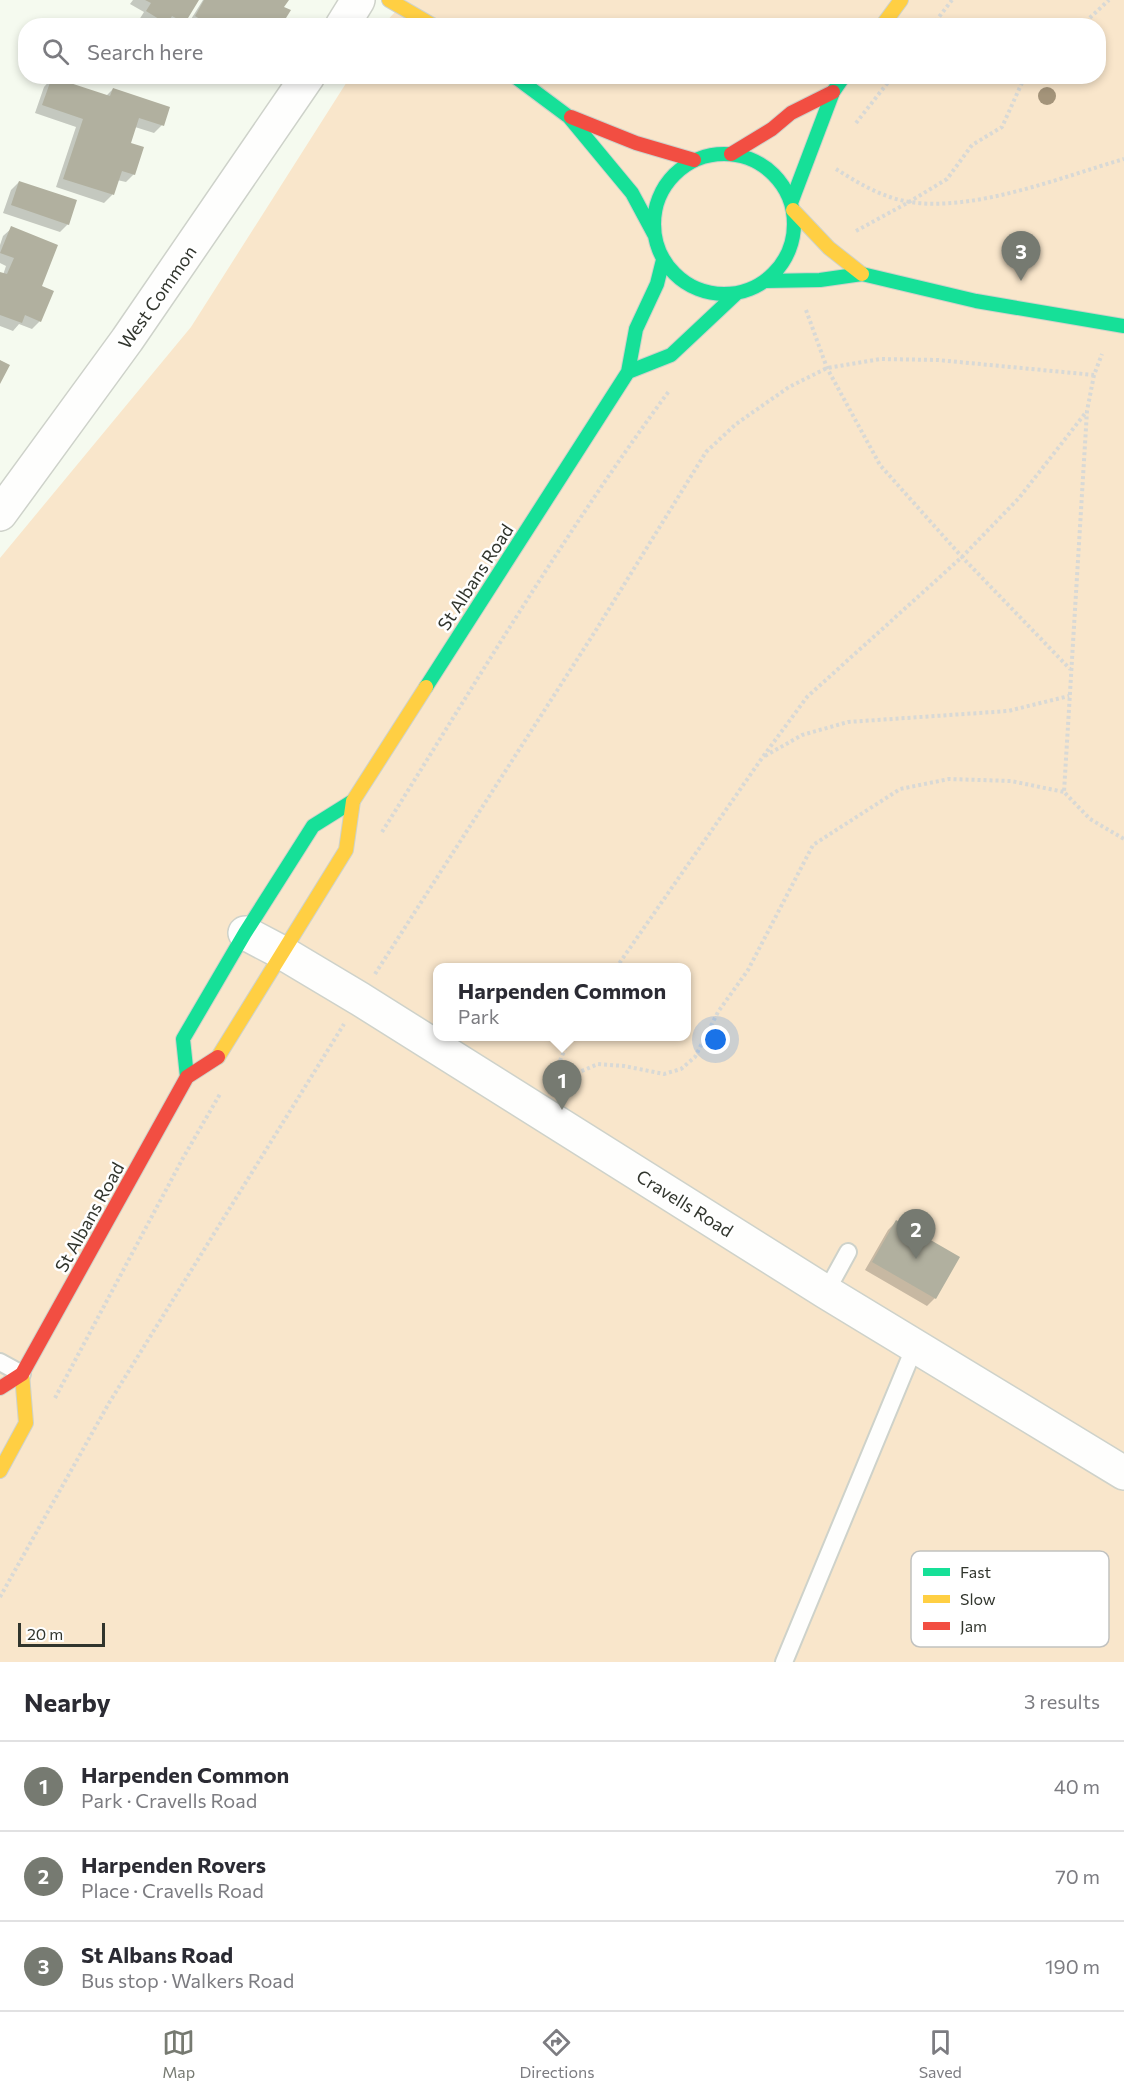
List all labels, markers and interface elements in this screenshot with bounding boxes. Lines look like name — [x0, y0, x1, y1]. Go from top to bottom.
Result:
search box — [18, 18, 1106, 84]
icon: search — [39, 35, 72, 68]
text: Search here — [87, 38, 203, 65]
pin: 3 — [1002, 232, 1040, 281]
street label: West Common — [113, 241, 201, 353]
street label: St Albans Road — [432, 520, 518, 634]
popup — [433, 963, 691, 1041]
text: Harpenden Common — [458, 977, 666, 1004]
text: Park — [458, 1004, 500, 1028]
your location — [701, 1025, 730, 1054]
pin: 1 — [542, 1060, 582, 1110]
street label: St Albans Road — [50, 1158, 128, 1276]
street label: Cravells Road — [633, 1165, 737, 1241]
pin: 2 — [896, 1210, 936, 1259]
legend — [911, 1551, 1109, 1647]
text: Fast — [960, 1562, 991, 1581]
text: Slow — [960, 1589, 996, 1608]
text: Jam — [960, 1616, 987, 1635]
scale bar — [18, 1620, 105, 1648]
text: 20 m — [27, 1624, 63, 1643]
text: Nearby — [24, 1686, 111, 1717]
text: 3 results — [1024, 1689, 1100, 1713]
text: Harpenden Common — [81, 1761, 289, 1788]
text: 1 — [39, 1774, 48, 1798]
text: 40 m — [1054, 1774, 1100, 1798]
text: Park · Cravells Road — [81, 1788, 257, 1812]
text: Harpenden Rovers — [81, 1851, 266, 1878]
text: 2 — [38, 1864, 49, 1888]
text: 70 m — [1055, 1864, 1100, 1888]
text: Place · Cravells Road — [81, 1878, 264, 1902]
text: St Albans Road — [81, 1941, 233, 1968]
text: 3 — [38, 1954, 49, 1978]
text: 190 m — [1045, 1954, 1100, 1978]
text: Bus stop · Walkers Road — [81, 1968, 294, 1992]
tab: Map — [162, 2026, 195, 2081]
tab: Directions — [519, 2026, 594, 2081]
tab: Saved — [919, 2026, 962, 2081]

